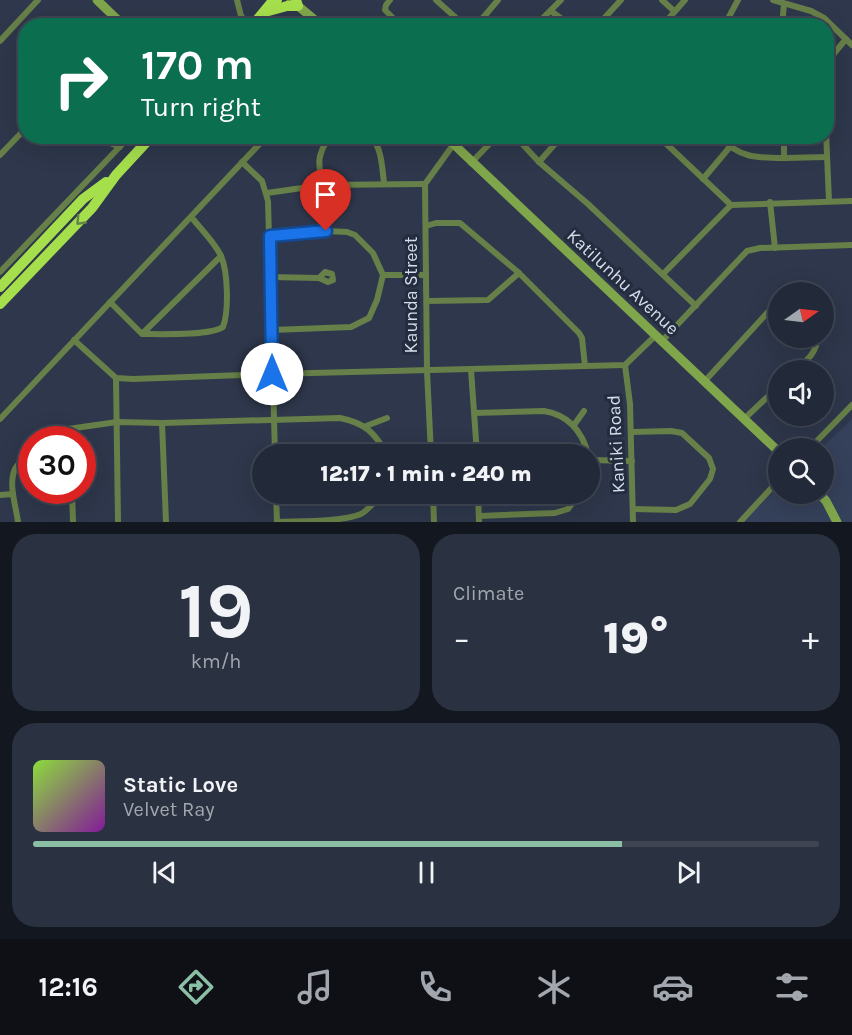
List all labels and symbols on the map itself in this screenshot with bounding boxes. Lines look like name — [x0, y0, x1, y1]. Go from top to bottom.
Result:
pin — [300, 169, 351, 231]
one-way arrow — [76, 213, 87, 224]
street label: Katilunhu Avenue — [562, 224, 684, 340]
street label: Kaunda Street — [400, 236, 422, 353]
north arrow — [768, 282, 834, 348]
position arrow — [240, 342, 304, 406]
street label: Kaniki Road — [602, 394, 630, 494]
speed limit sign: 30 — [18, 426, 96, 504]

